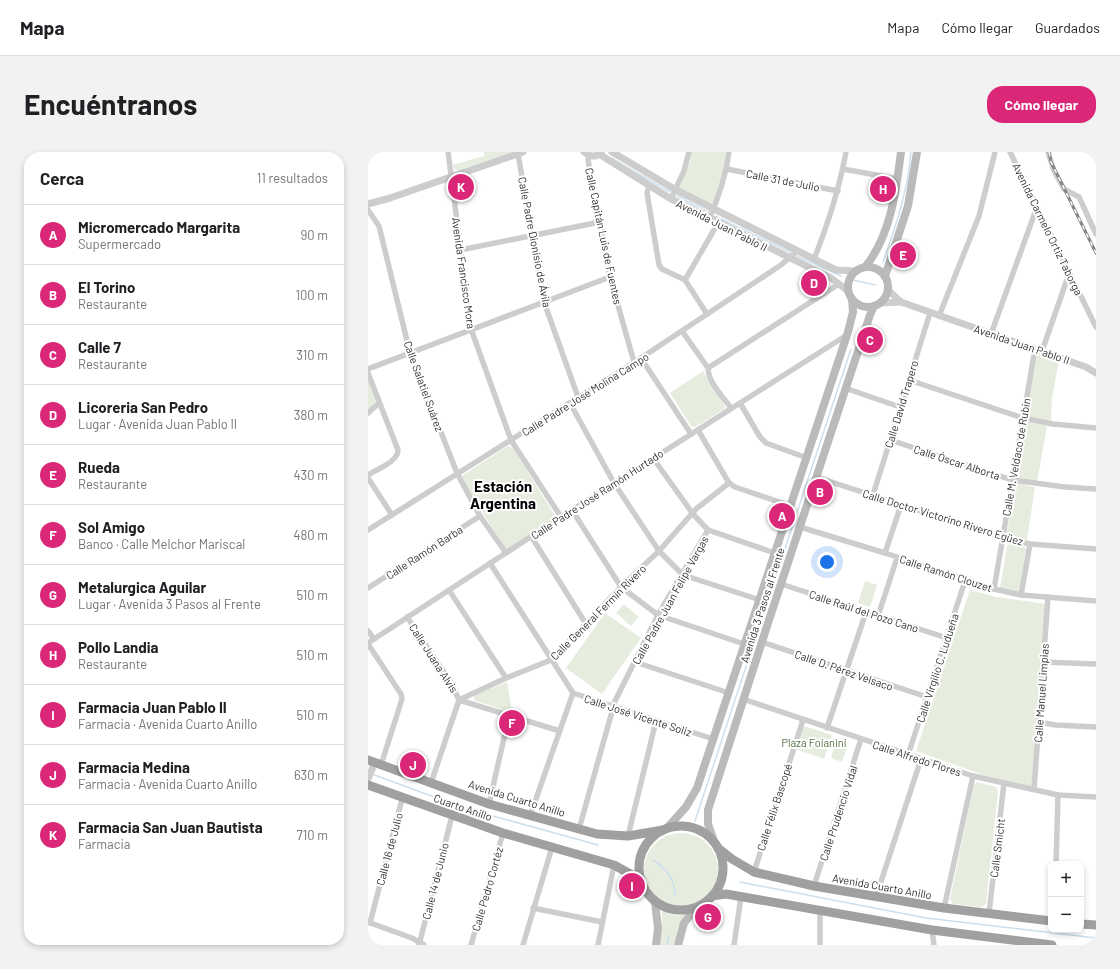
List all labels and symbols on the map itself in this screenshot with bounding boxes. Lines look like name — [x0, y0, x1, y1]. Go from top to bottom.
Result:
street label: Avenida Carmelo Ortiz Taborga — [1010, 161, 1086, 297]
street label: Calle Capitán Luis de Fuentes — [583, 166, 625, 306]
street label: Calle 31 de Julio — [745, 166, 821, 194]
pin: K — [448, 172, 474, 202]
pin: H — [870, 174, 896, 204]
street label: Calle Padre Dionisio de Ávila — [516, 176, 554, 308]
street label: Avenida Juan Pablo II — [674, 196, 770, 254]
street label: Avenida Francisco Mora — [450, 216, 478, 330]
pin: E — [890, 240, 916, 270]
pin: D — [801, 268, 827, 298]
street label: Avenida Juan Pablo II — [972, 322, 1072, 366]
pin: C — [857, 325, 883, 355]
street label: Calle Salatiel Suárez — [402, 339, 446, 433]
street label: Calle Padre José Molina Campo — [519, 349, 651, 439]
street label: Calle David Trapero — [881, 359, 921, 449]
street label: Calle M. Veldaco de Rubin — [999, 397, 1033, 517]
street label: Calle Óscar Alborta — [912, 442, 1002, 482]
street label: Calle Padre José Ramón Hurtado — [528, 446, 666, 542]
district label: Estación Argentina — [470, 477, 536, 512]
pin: B — [807, 477, 833, 507]
street label: Calle Doctor Victorino Rivero Egüez — [861, 486, 1025, 548]
pin: A — [769, 501, 795, 531]
street label: Calle Ramón Barba — [383, 522, 465, 582]
street label: Calle Padre Juan Felipe Vargas — [629, 534, 711, 666]
street label: Avenida 3 Pasos al Frente — [737, 546, 787, 664]
your location — [817, 552, 837, 572]
street label: Calle Ramón Clouzet — [898, 552, 994, 594]
street label: Calle General Fermín Rivero — [548, 562, 648, 662]
street label: Calle Raúl del Pozo Cano — [808, 587, 920, 635]
street label: Calle Virgilio C. Ludueña — [913, 612, 961, 724]
street label: Calle Juana Alvis — [407, 621, 461, 695]
street label: Calle Manuel Limpias — [1031, 643, 1051, 743]
street label: Calle D. Pérez Velsaco — [793, 647, 895, 693]
street label: Calle José Vicente Soliz — [583, 691, 694, 739]
pin: F — [499, 708, 525, 738]
park label: Plaza Foianini — [781, 736, 847, 749]
street label: Calle Alfredo Flores — [871, 738, 963, 778]
pin: J — [400, 750, 426, 780]
street label: Calle Félix Bascopé — [754, 762, 794, 852]
street label: Calle Prudencio Vidal — [816, 764, 860, 862]
street label: Avenida Cuarto Anillo — [467, 777, 567, 819]
street label: Cuarto Anillo — [432, 791, 494, 823]
street label: Calle 16 de Julio — [373, 811, 405, 887]
street label: Calle Smicht — [987, 818, 1007, 878]
street label: Calle 14 de Junio — [419, 841, 451, 921]
street label: Calle Pedro Cortéz — [469, 845, 505, 933]
pin: I — [619, 871, 645, 901]
street label: Avenida Cuarto Anillo — [831, 871, 933, 901]
pin: G — [695, 902, 721, 932]

